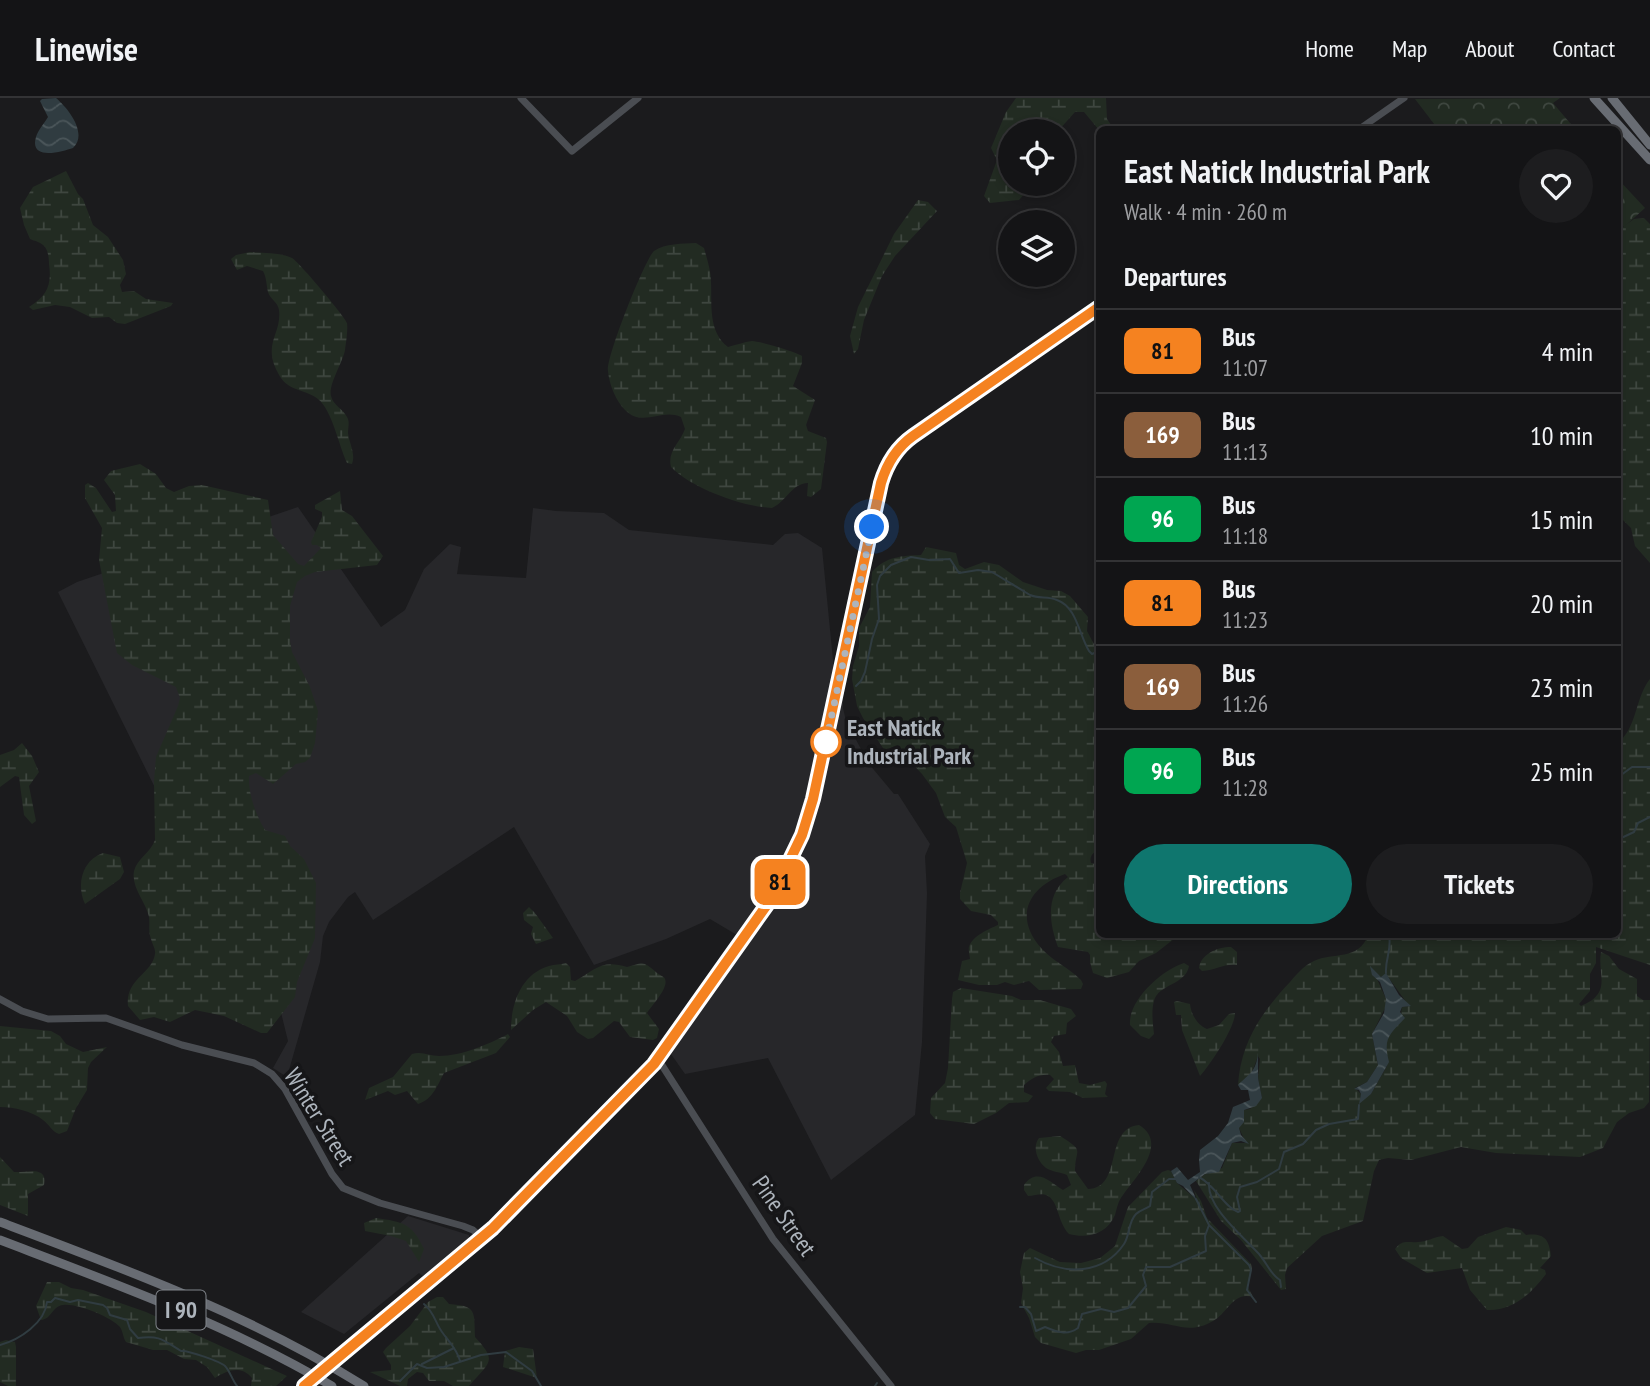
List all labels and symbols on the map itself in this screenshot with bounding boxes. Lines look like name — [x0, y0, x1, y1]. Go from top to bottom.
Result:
your location — [854, 509, 889, 544]
place label: East Natick Industrial Park — [847, 712, 971, 771]
marker: East Natick Industrial Park — [811, 727, 841, 757]
line badge: 81 — [748, 859, 812, 905]
street label: Winter Street — [277, 1062, 362, 1172]
street label: Pine Street — [746, 1169, 824, 1262]
road number: I 90 — [156, 1290, 206, 1330]

